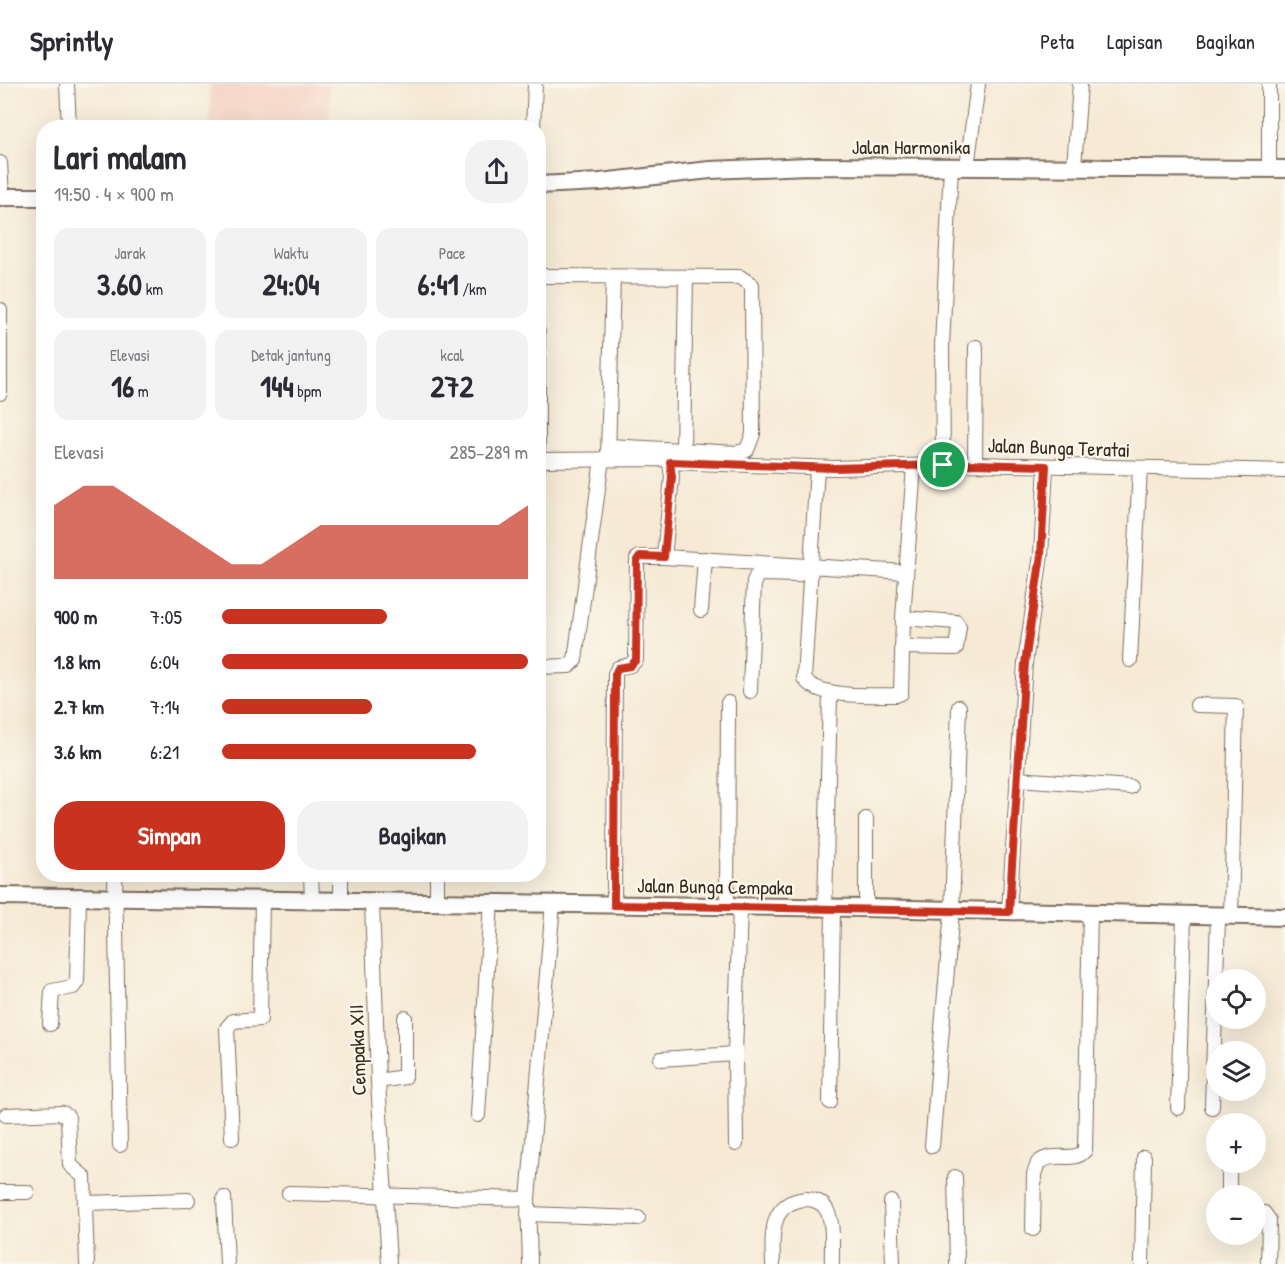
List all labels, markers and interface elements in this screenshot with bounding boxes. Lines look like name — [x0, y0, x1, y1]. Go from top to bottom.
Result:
text: Sprintly — [30, 22, 113, 60]
text: Peta — [1040, 27, 1074, 56]
text: Lapisan — [1107, 27, 1163, 56]
text: Bagikan — [1196, 27, 1255, 56]
street label: Jalan Harmonika — [852, 133, 970, 160]
text: Lari malam — [54, 135, 186, 179]
button: share — [465, 140, 528, 203]
text: 19:50 · 4 × 900 m — [54, 180, 174, 207]
text: Jarak — [114, 242, 146, 264]
text: Waktu — [274, 242, 308, 264]
text: Pace — [439, 242, 465, 264]
text: 3.60 — [97, 264, 142, 304]
text: 24:04 — [263, 264, 319, 304]
text: 6:41 — [417, 264, 459, 304]
text: km — [142, 278, 163, 300]
text: /km — [459, 278, 487, 300]
text: Elevasi — [110, 344, 150, 366]
text: Detak jantung — [251, 344, 331, 366]
text: kcal — [440, 344, 464, 366]
text: 16 — [111, 366, 134, 406]
text: 144 — [260, 366, 294, 406]
text: 272 — [431, 366, 473, 406]
text: m — [134, 380, 149, 402]
text: bpm — [294, 380, 322, 402]
street label: Jalan Bunga Teratai — [987, 431, 1131, 463]
text: Elevasi — [54, 438, 104, 465]
text: 285–289 m — [450, 438, 528, 465]
pin — [917, 439, 968, 490]
icon: arrive — [926, 448, 959, 481]
text: 900 m — [54, 603, 97, 630]
text: 7:05 — [150, 603, 182, 630]
text: 1.8 km — [54, 648, 101, 675]
text: 6:04 — [150, 648, 179, 675]
text: 2.7 km — [54, 693, 104, 720]
text: 7:14 — [150, 693, 179, 720]
text: 3.6 km — [54, 738, 102, 765]
text: 6:21 — [150, 738, 179, 765]
button: Simpan — [54, 801, 285, 870]
button: Bagikan — [297, 801, 528, 870]
street label: Jalan Bunga Cempaka — [637, 871, 793, 901]
map controls — [1206, 969, 1266, 1245]
button: locate — [1206, 969, 1266, 1029]
street label: Cempaka XII — [342, 1004, 372, 1096]
button: layers — [1206, 1041, 1266, 1101]
button: + — [1206, 1113, 1266, 1173]
button: − — [1206, 1185, 1266, 1245]

